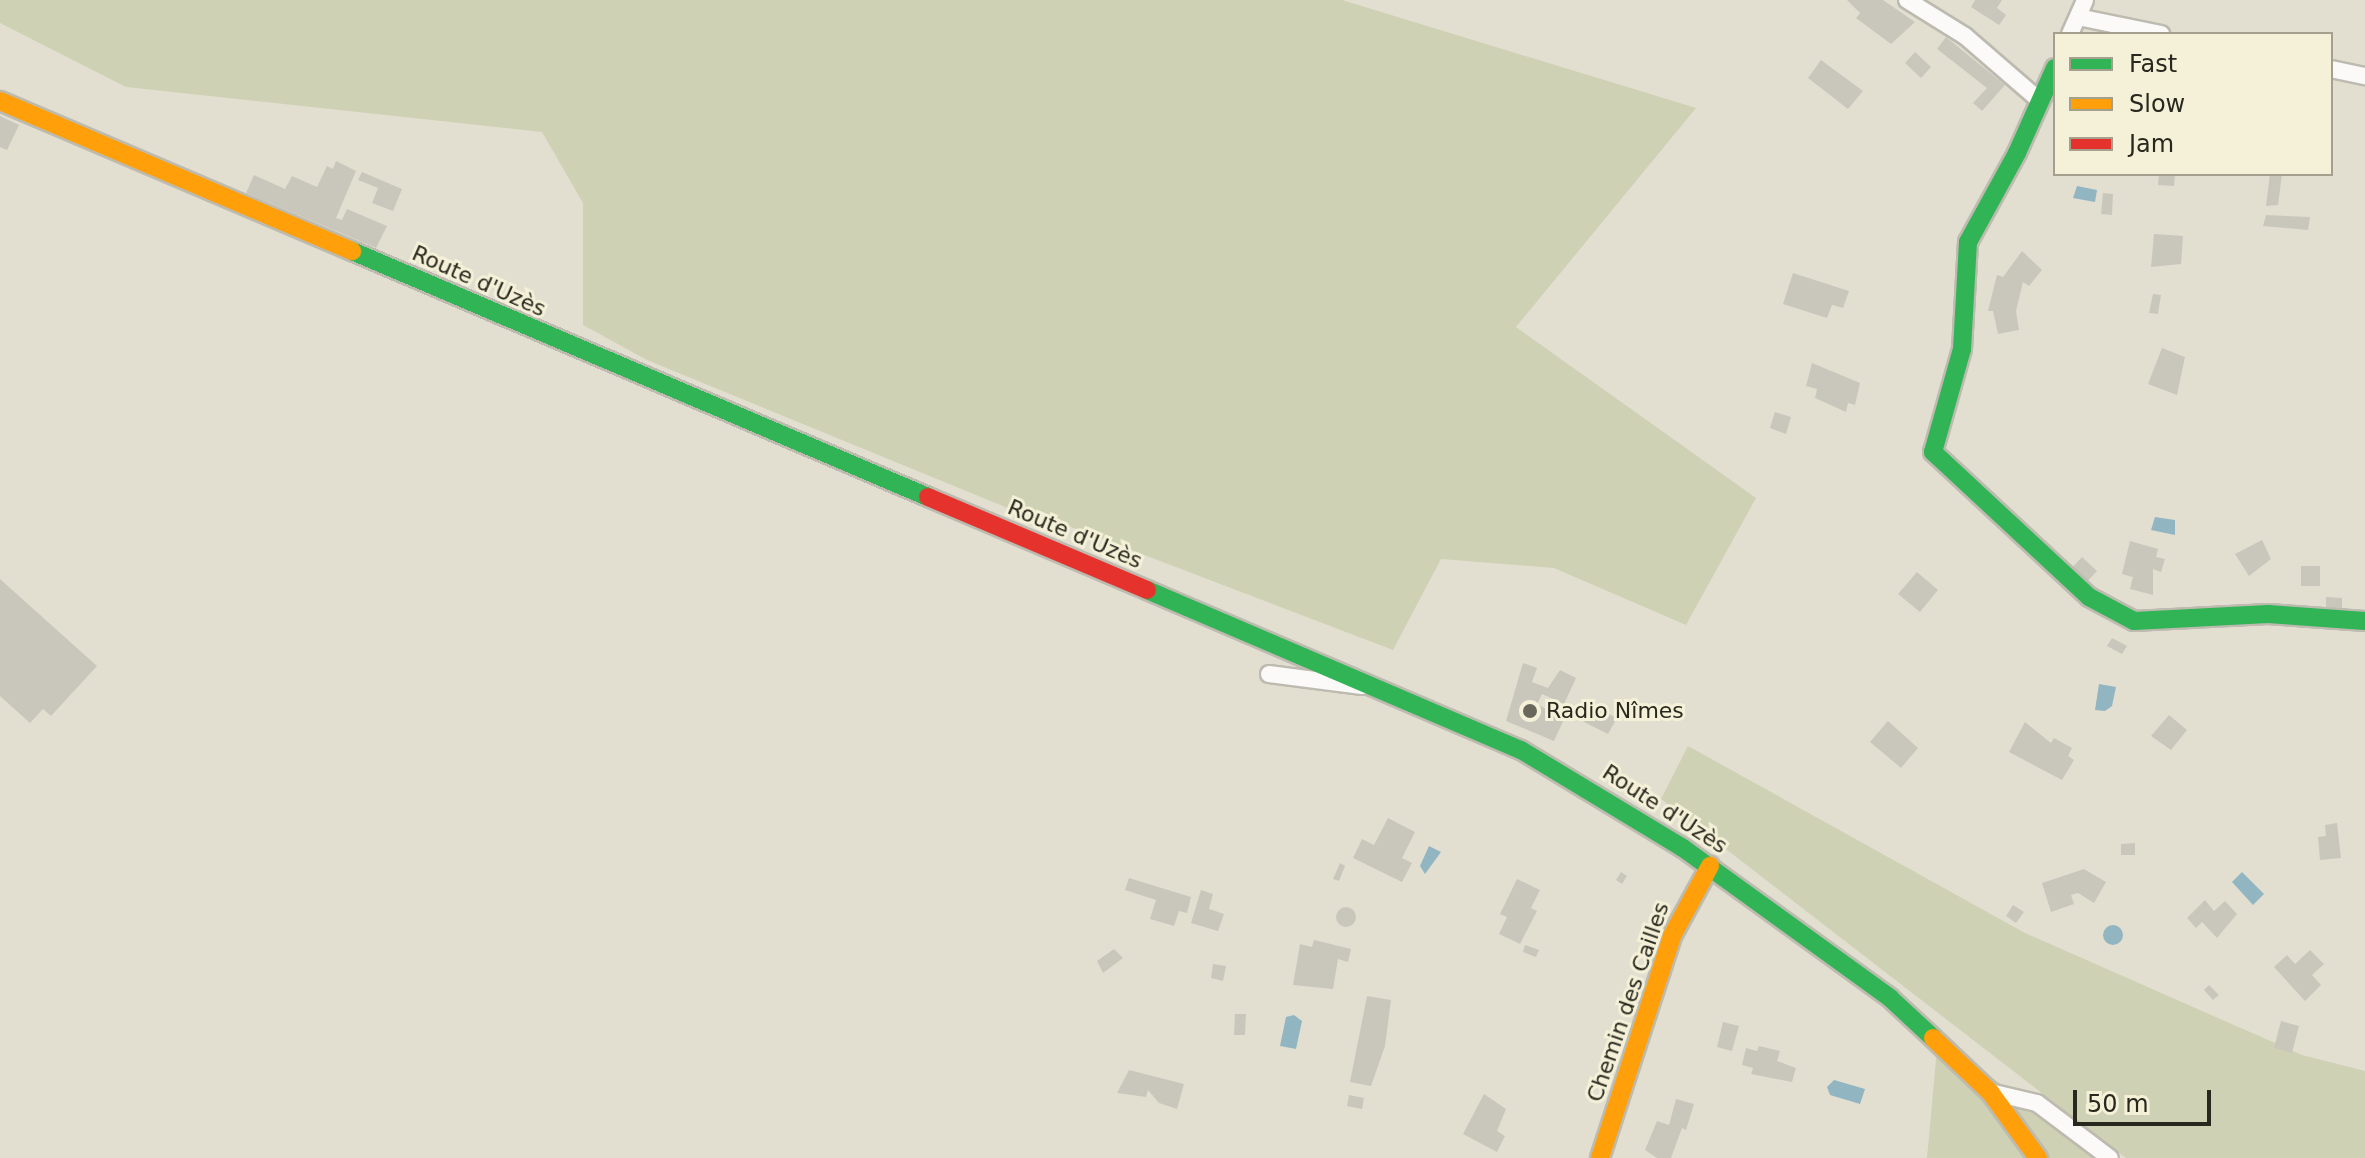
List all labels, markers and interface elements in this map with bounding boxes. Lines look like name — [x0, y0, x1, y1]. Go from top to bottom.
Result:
legend — [2053, 32, 2333, 176]
text: Fast — [2129, 50, 2177, 78]
text: Slow — [2129, 90, 2185, 118]
text: Jam — [2129, 130, 2174, 158]
street label: Route d'Uzès — [408, 240, 550, 322]
street label: Route d'Uzès — [1004, 494, 1146, 574]
place label: Radio Nîmes — [1546, 698, 1684, 724]
marker: Radio Nîmes — [1521, 702, 1539, 720]
street label: Route d'Uzès — [1598, 759, 1732, 859]
street label: Chemin des Cailles — [1581, 899, 1675, 1105]
scale bar — [2077, 1074, 2215, 1124]
text: 50 m — [2087, 1090, 2149, 1118]

